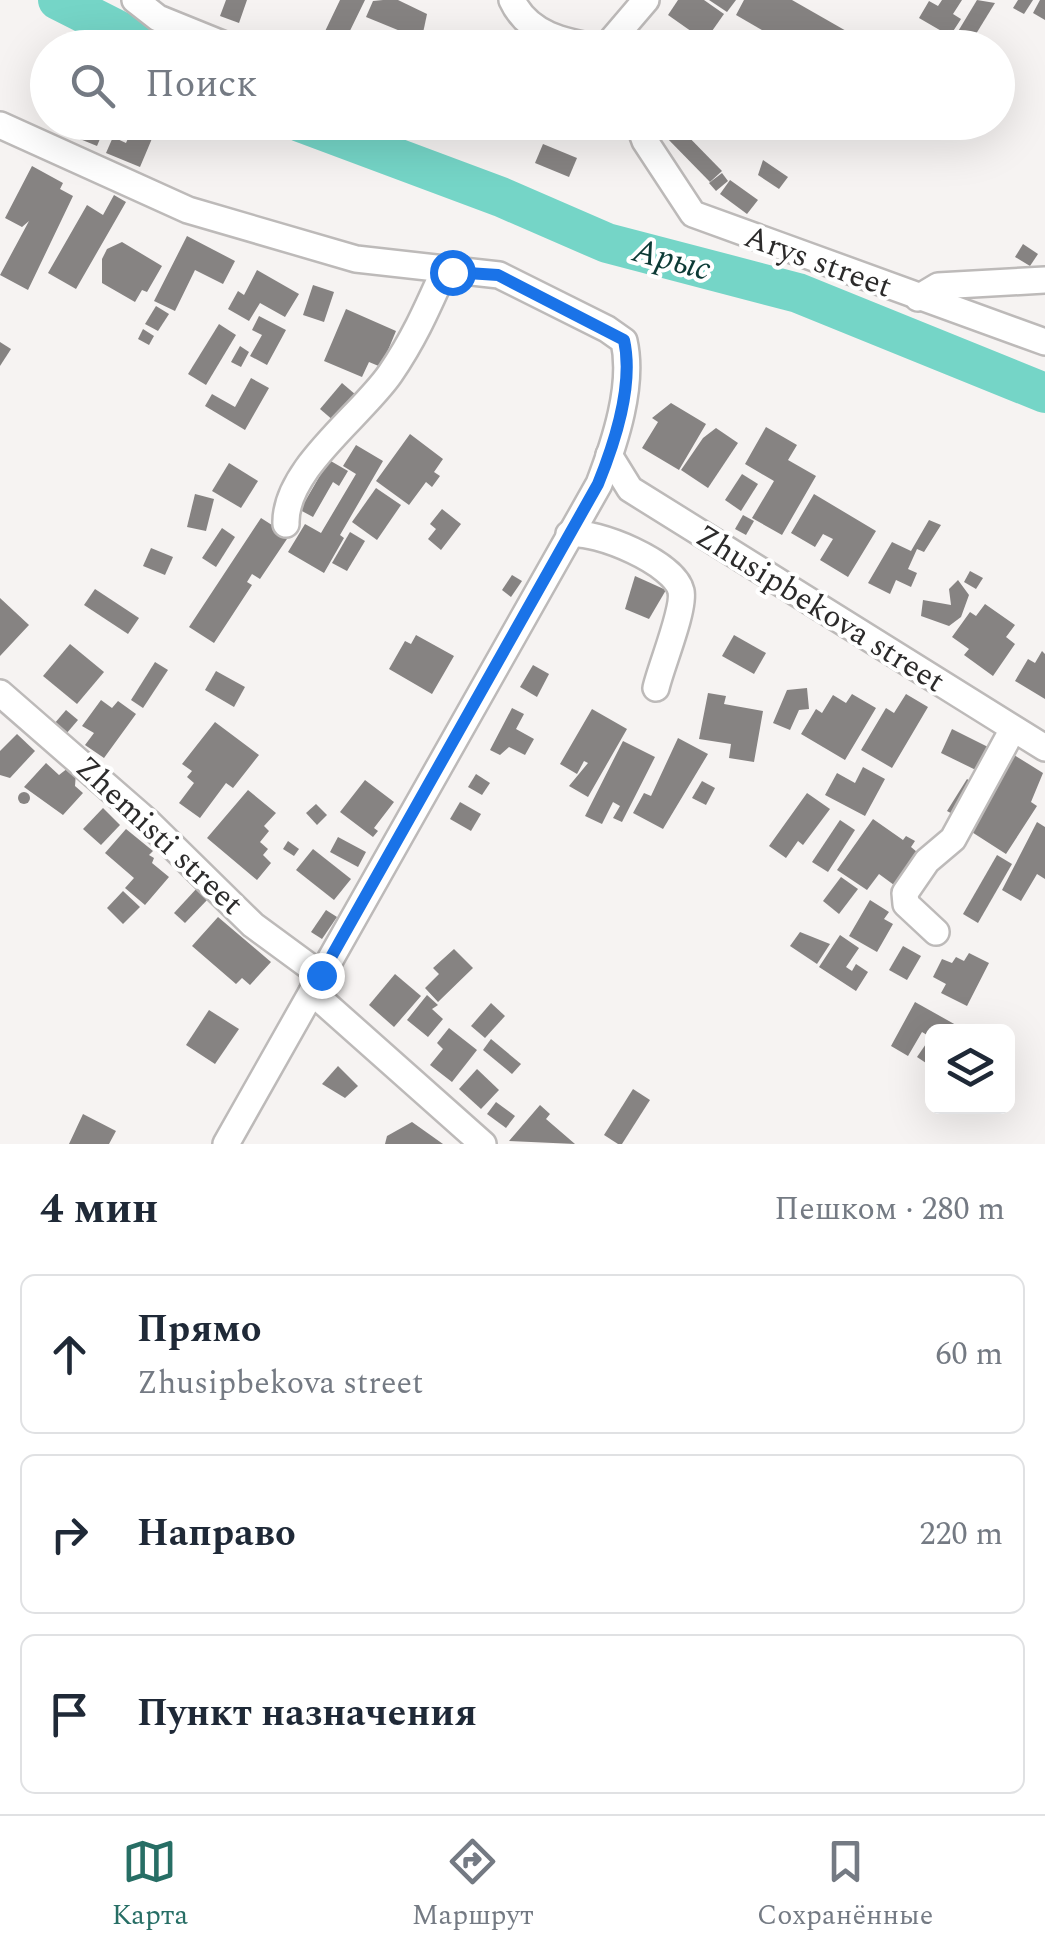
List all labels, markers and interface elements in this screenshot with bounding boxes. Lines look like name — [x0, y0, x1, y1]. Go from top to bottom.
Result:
search box — [30, 30, 1015, 140]
text: Поиск — [145, 56, 257, 114]
icon: search — [65, 58, 120, 113]
street label: Arys street — [737, 213, 899, 311]
water label: Арыс — [626, 224, 717, 296]
route start — [430, 250, 476, 296]
street label: Zhusipbekova street — [686, 512, 954, 706]
street label: Zhemisti street — [64, 745, 254, 927]
route end — [299, 953, 345, 999]
map controls — [925, 1024, 1015, 1114]
button: layers — [925, 1024, 1015, 1114]
text: 4 мин — [40, 1178, 158, 1241]
text: Пешком · 280 m — [774, 1185, 1005, 1234]
text: Прямо — [137, 1301, 262, 1359]
icon: ahead — [42, 1327, 97, 1382]
text: 60 m — [935, 1330, 1003, 1379]
text: Zhusipbekova street — [137, 1359, 423, 1408]
text: Направо — [137, 1505, 296, 1563]
icon: right — [42, 1507, 97, 1562]
text: 220 m — [919, 1510, 1003, 1559]
text: Пункт назначения — [137, 1685, 477, 1743]
icon: arrive — [42, 1687, 97, 1742]
tab: Карта — [112, 1834, 188, 1937]
tab: Маршрут — [412, 1834, 534, 1937]
tab: Сохранённые — [757, 1834, 933, 1937]

